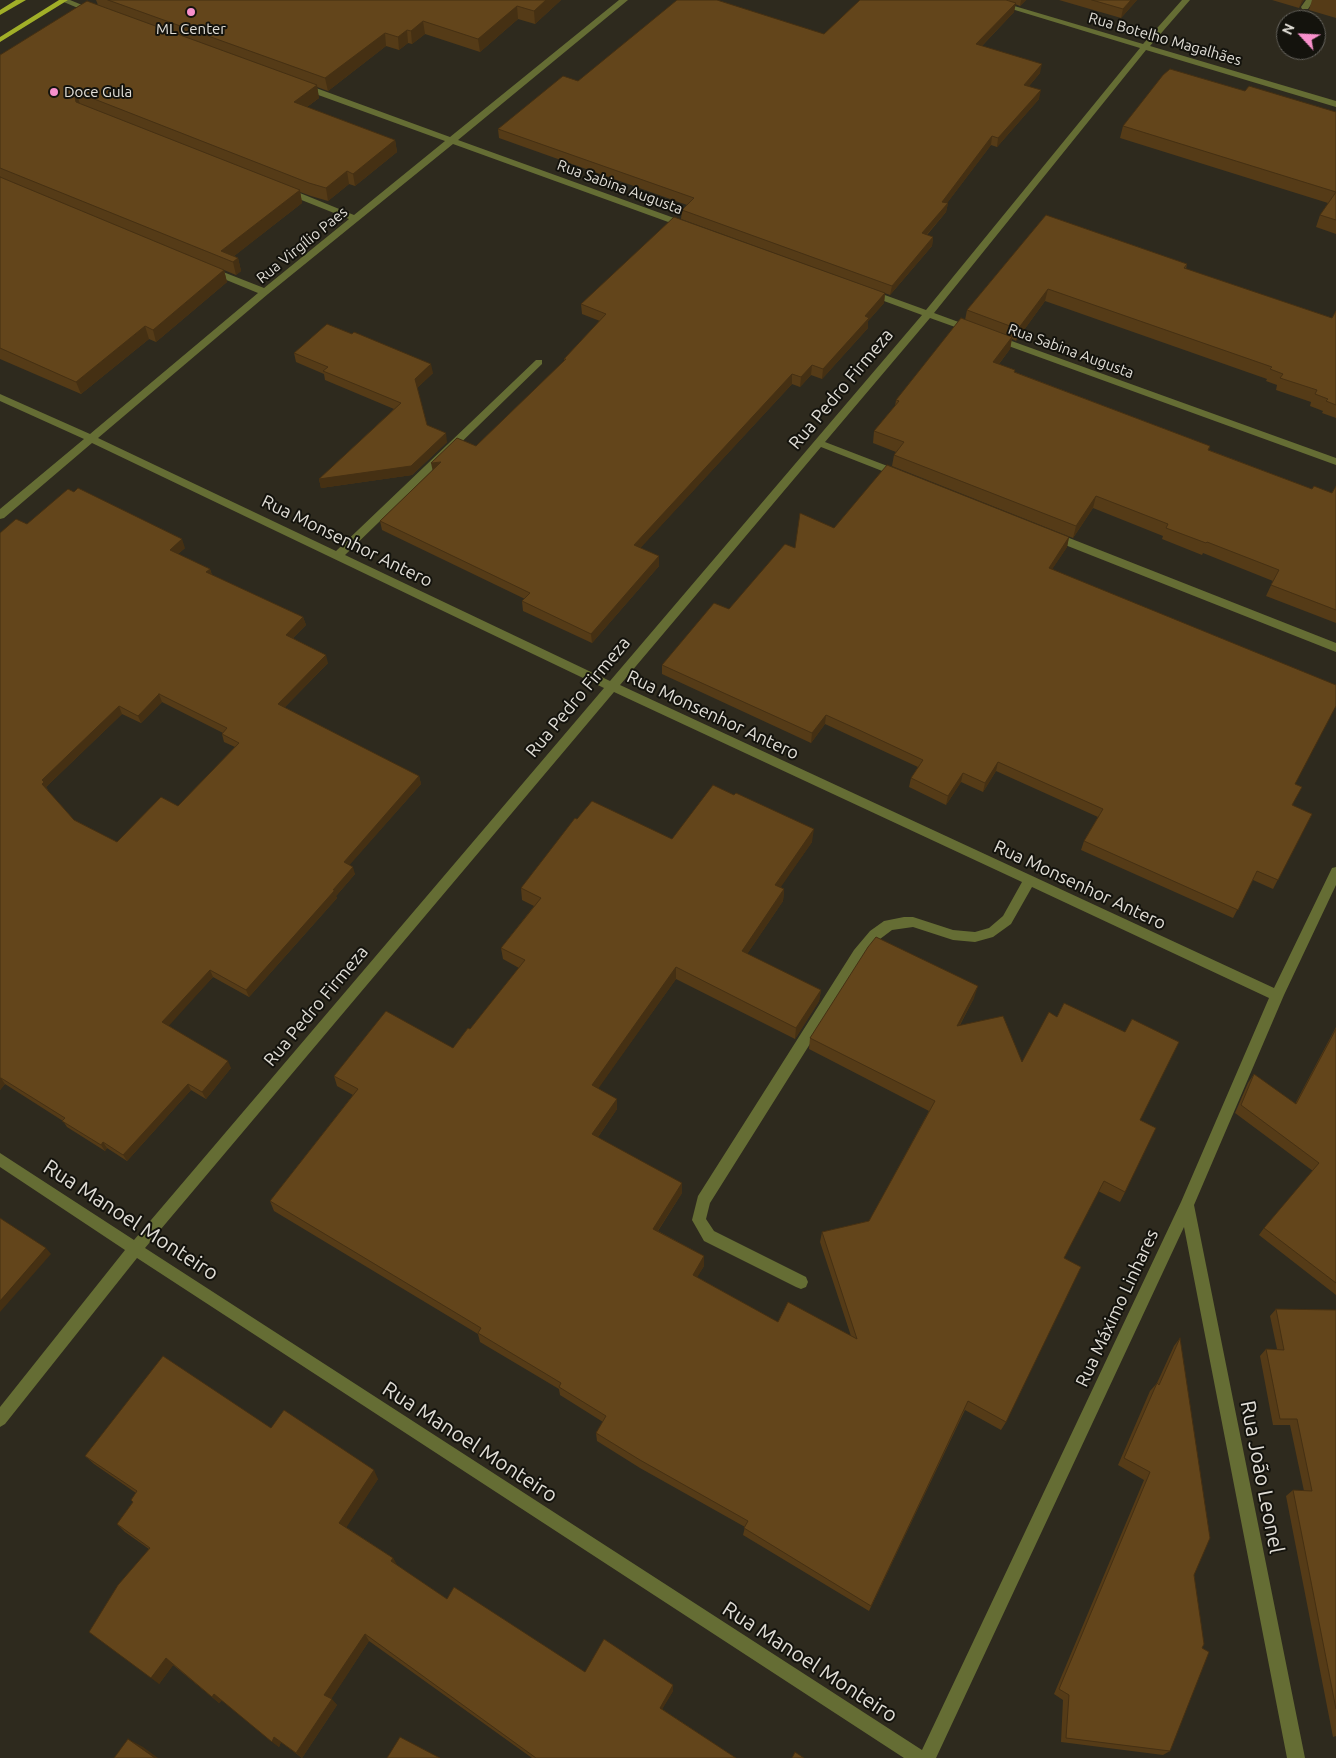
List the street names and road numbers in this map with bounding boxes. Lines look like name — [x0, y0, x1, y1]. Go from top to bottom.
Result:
street label: Rua Botelho Magalhães — [1086, 9, 1244, 69]
street label: Rua Sabina Augusta — [555, 156, 685, 218]
street label: Rua Virgílio Paes — [253, 203, 351, 287]
street label: Rua Sabina Augusta — [1006, 320, 1136, 382]
street label: Rua Pedro Firmeza — [784, 324, 898, 454]
street label: Rua Monsenhor Antero — [258, 490, 436, 592]
street label: Rua Pedro Firmeza — [521, 632, 635, 762]
street label: Rua Monsenhor Antero — [624, 666, 802, 764]
street label: Rua Monsenhor Antero — [991, 836, 1169, 934]
street label: Rua Pedro Firmeza — [259, 941, 373, 1071]
street label: Rua Manoel Monteiro — [39, 1154, 223, 1286]
street label: Rua Máximo Linhares — [1071, 1226, 1163, 1390]
street label: Rua Manoel Monteiro — [378, 1376, 562, 1508]
street label: Rua João Leonel — [1235, 1399, 1289, 1555]
street label: Rua Manoel Monteiro — [718, 1596, 902, 1728]

